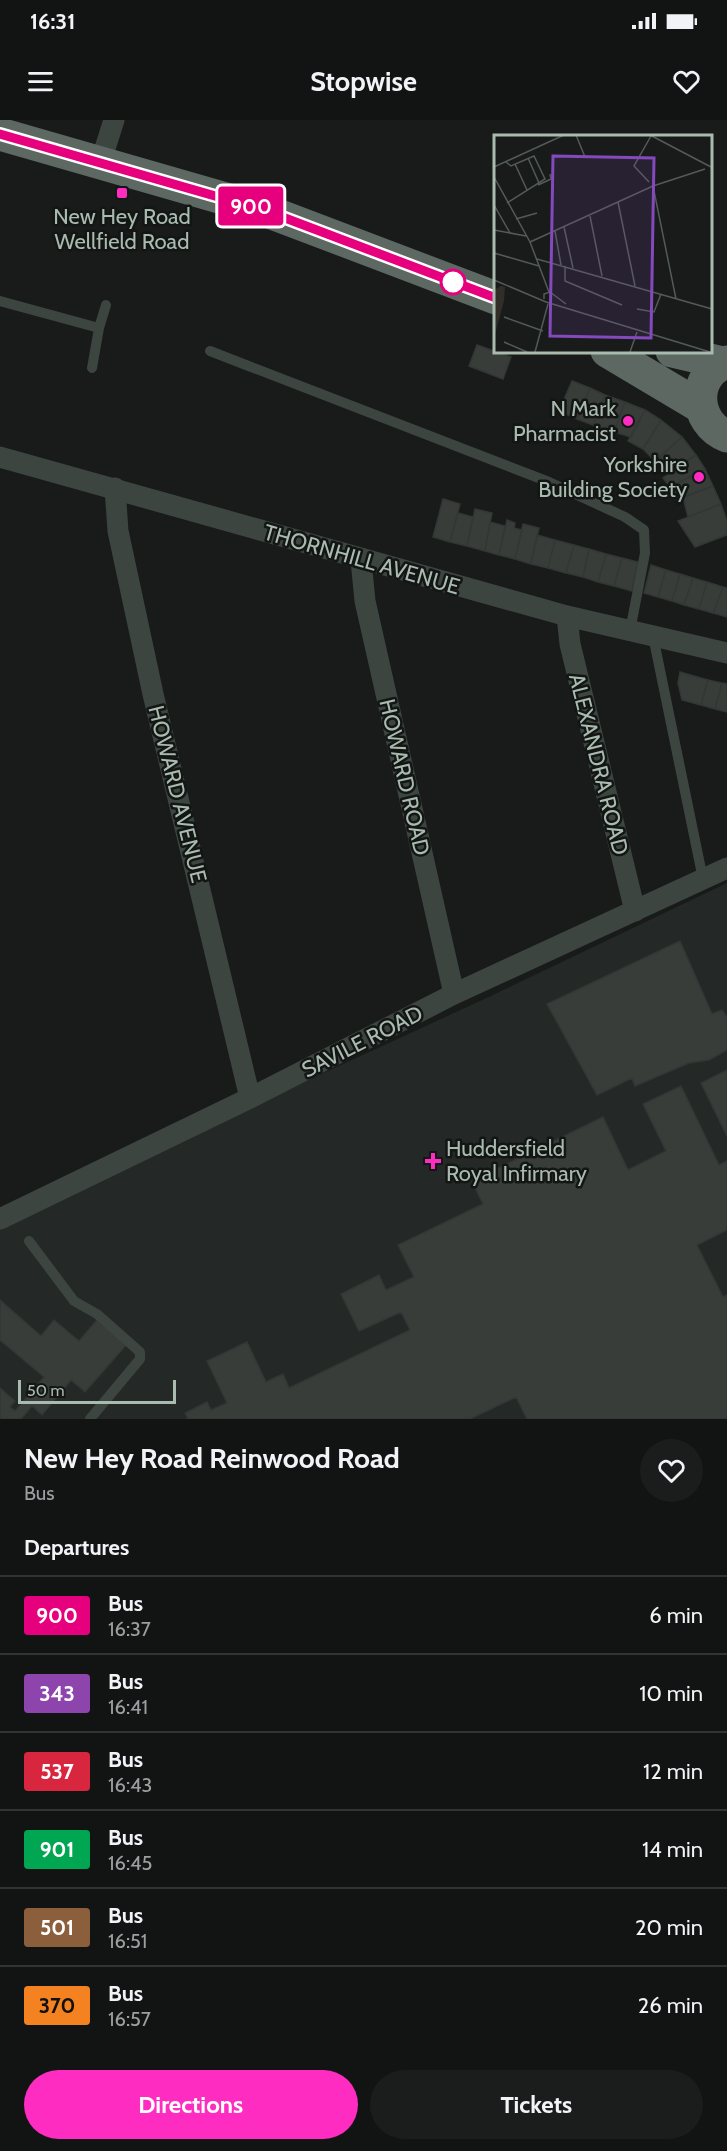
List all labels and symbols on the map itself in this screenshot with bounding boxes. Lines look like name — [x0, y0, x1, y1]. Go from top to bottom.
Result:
inset map — [494, 135, 712, 352]
marker: New Hey Road Wellfield Road — [115, 186, 129, 200]
line badge: 900 — [216, 186, 286, 226]
place label: New Hey Road Wellfield Road — [53, 203, 191, 255]
unlabelled marker — [440, 269, 466, 295]
place label: N Mark Pharmacist — [513, 395, 617, 447]
marker: N Mark Pharmacist — [621, 414, 635, 428]
place label: Yorkshire Building Society — [538, 451, 687, 503]
marker: Yorkshire Building Society — [692, 470, 706, 484]
street label: THORNHILL AVENUE — [261, 519, 463, 600]
street label: ALEXANDRA ROAD — [563, 671, 634, 858]
street label: HOWARD ROAD — [373, 696, 436, 858]
street label: HOWARD AVENUE — [142, 703, 213, 886]
street label: SAVILE ROAD — [297, 999, 427, 1083]
place label: Huddersfield Royal Infirmary — [446, 1135, 587, 1187]
marker: Huddersfield Royal Infirmary — [424, 1152, 442, 1170]
scale bar — [18, 1377, 176, 1404]

